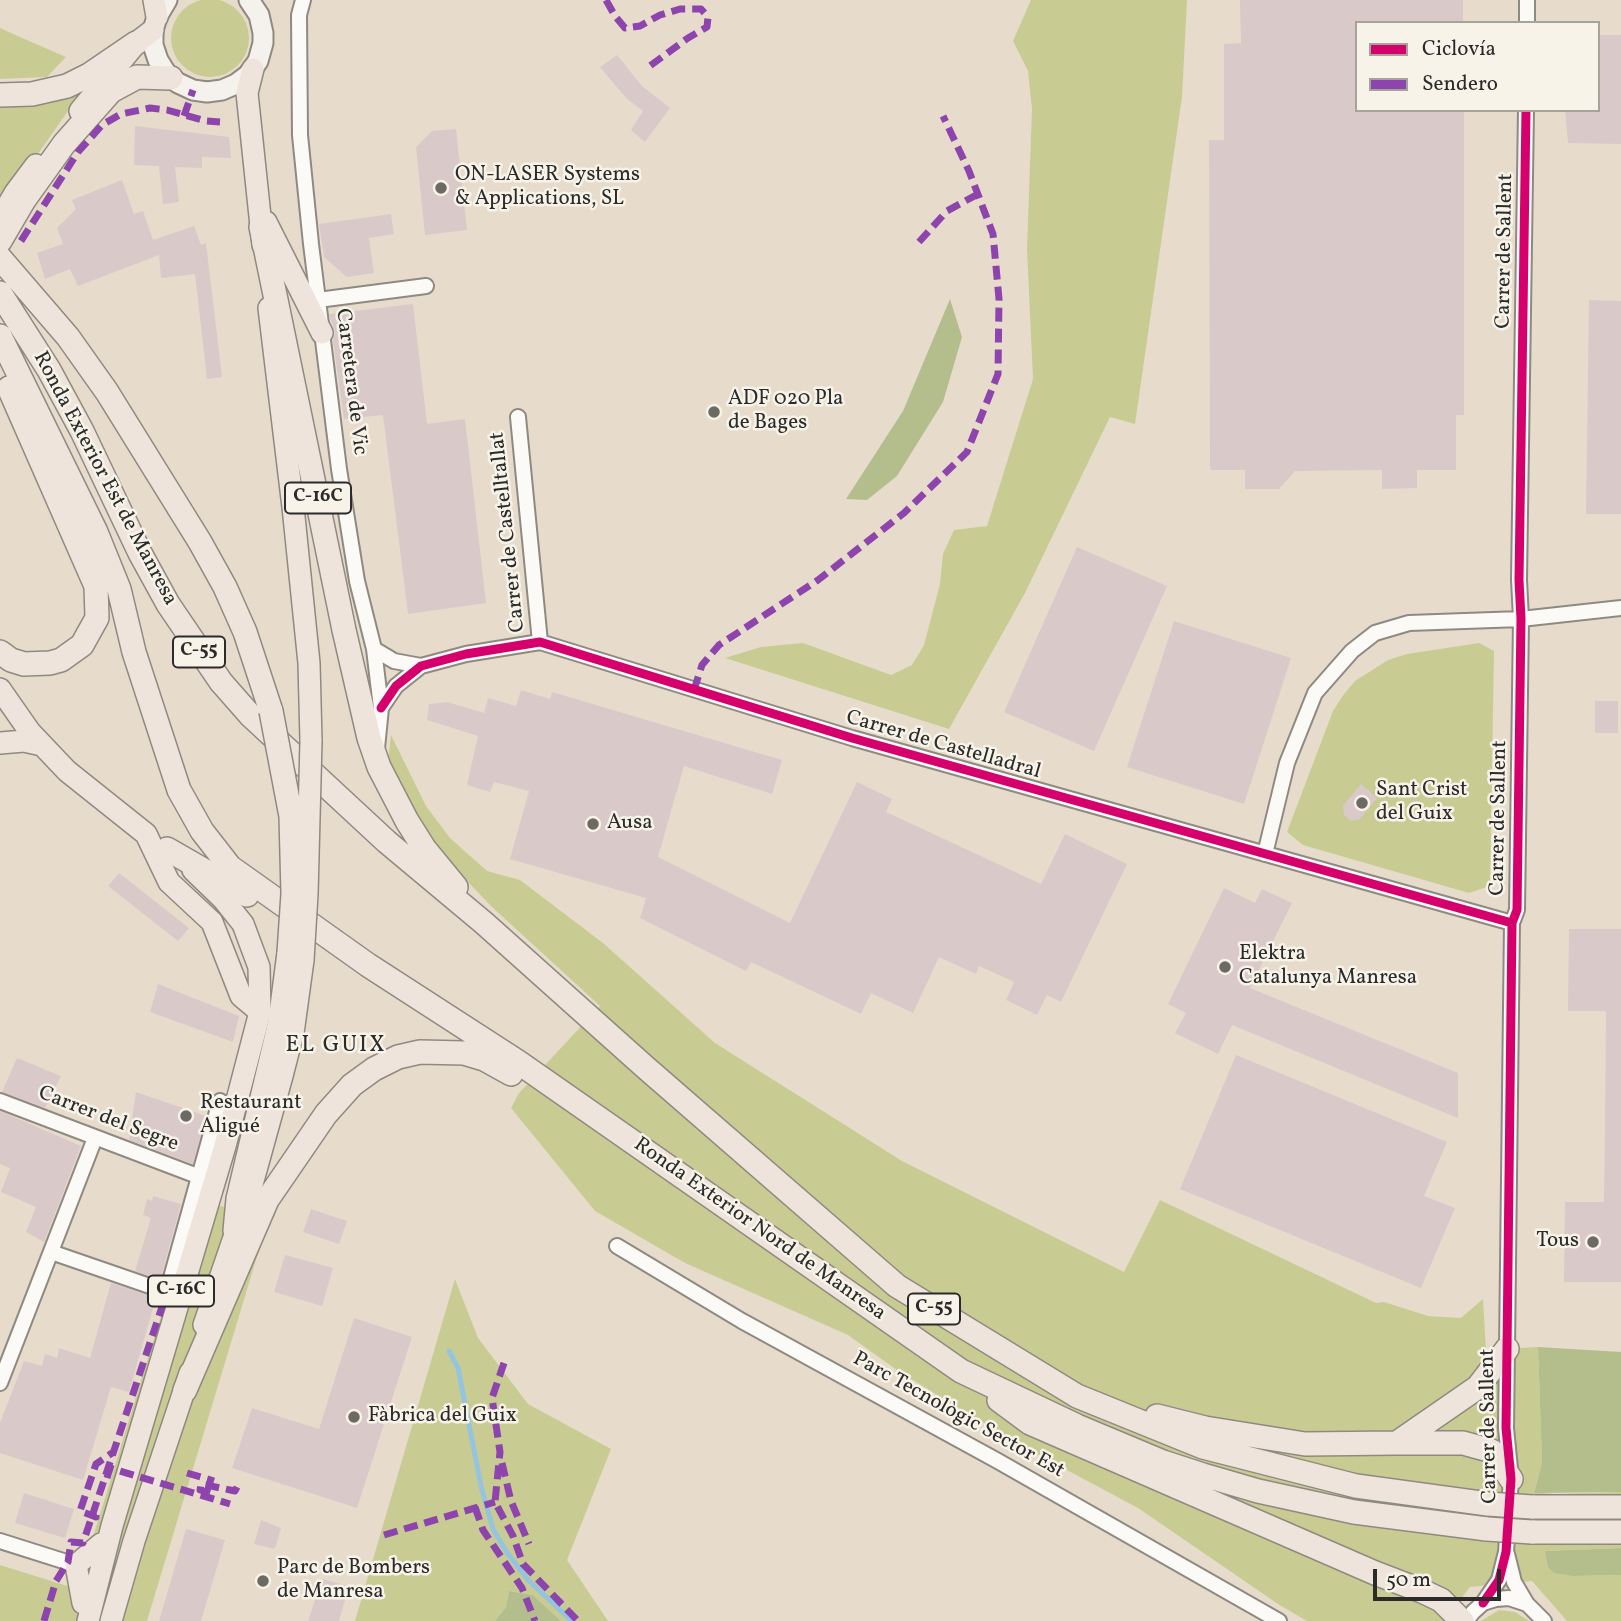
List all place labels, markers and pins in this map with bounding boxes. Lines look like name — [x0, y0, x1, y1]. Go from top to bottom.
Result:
place label: ON-LASER Systems & Applications, SL — [455, 163, 640, 213]
marker: ON-LASER Systems & Applications, SL — [433, 180, 449, 196]
place label: ADF 020 Pla de Bages — [728, 387, 844, 437]
marker: ADF 020 Pla de Bages — [706, 404, 722, 420]
place label: Sant Crist del Guix — [1376, 778, 1467, 828]
marker: Sant Crist del Guix — [1354, 795, 1370, 811]
place label: Ausa — [607, 811, 653, 837]
marker: Ausa — [585, 816, 601, 832]
place label: Elektra Catalunya Manresa — [1239, 942, 1417, 992]
marker: Elektra Catalunya Manresa — [1217, 959, 1233, 975]
place label: Restaurant Aligué — [200, 1091, 302, 1141]
marker: Restaurant Aligué — [178, 1108, 194, 1124]
place label: Tous — [1536, 1229, 1579, 1255]
marker: Tous — [1585, 1234, 1601, 1250]
place label: Fàbrica del Guix — [368, 1404, 517, 1430]
marker: Fàbrica del Guix — [346, 1409, 362, 1425]
place label: Parc de Bombers de Manresa — [277, 1556, 430, 1606]
marker: Parc de Bombers de Manresa — [255, 1573, 271, 1589]

